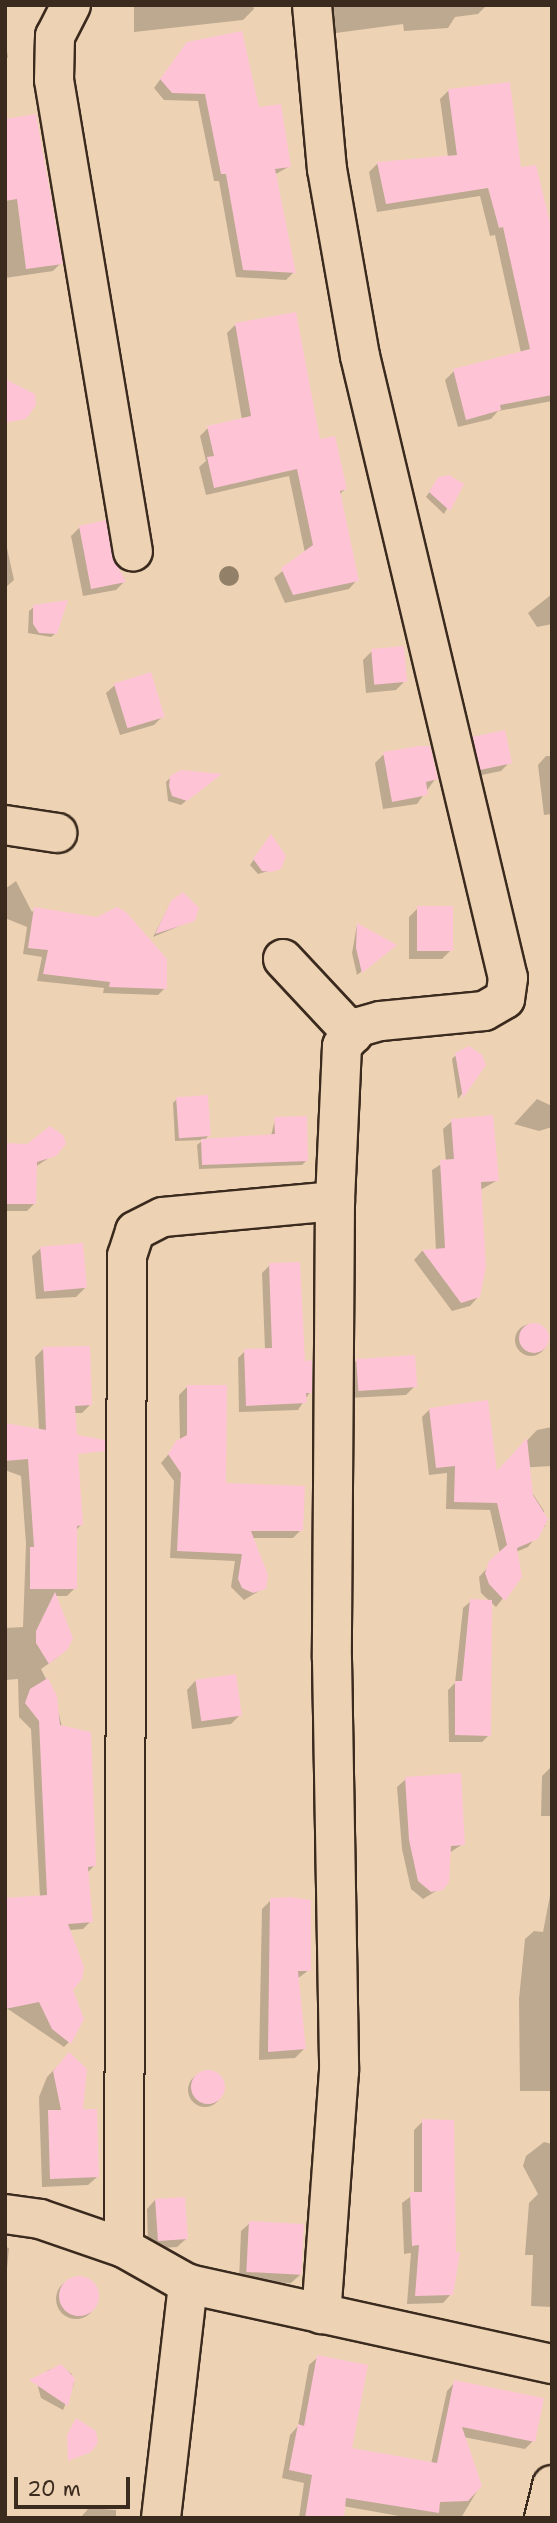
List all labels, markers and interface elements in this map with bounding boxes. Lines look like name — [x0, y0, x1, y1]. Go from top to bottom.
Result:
scale bar — [18, 2464, 133, 2508]
text: 20 m — [27, 2475, 81, 2503]

